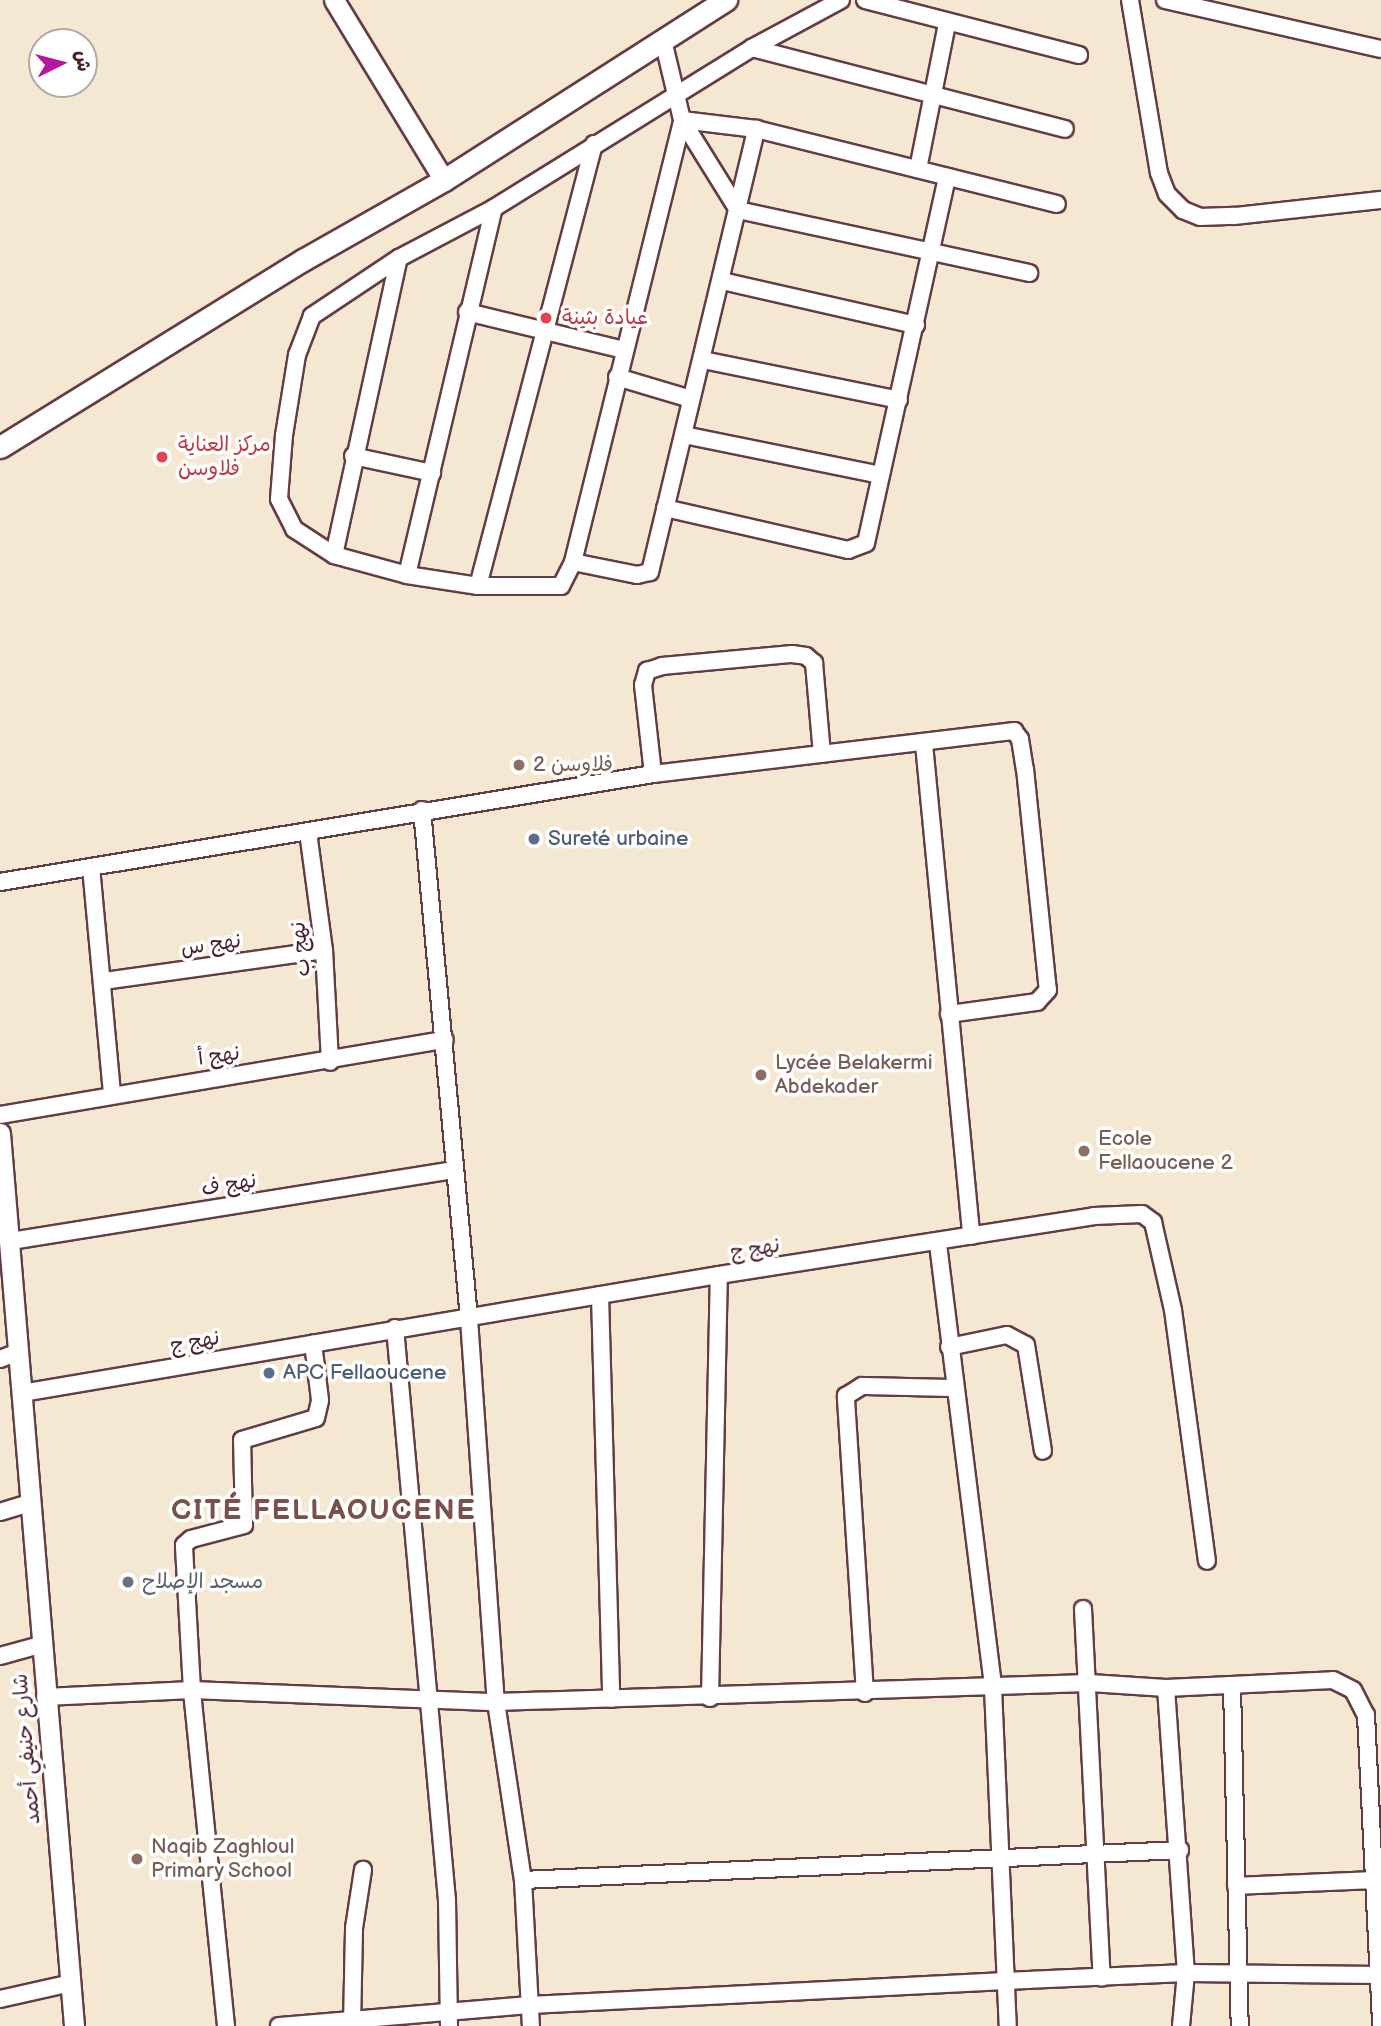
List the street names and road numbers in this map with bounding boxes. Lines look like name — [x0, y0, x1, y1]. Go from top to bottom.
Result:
street label: نهج ب — [286, 920, 316, 978]
street label: نهج س — [179, 928, 243, 962]
street label: نهج أ — [196, 1041, 242, 1071]
street label: نهج ف — [200, 1168, 258, 1202]
street label: نهج ج — [729, 1233, 781, 1265]
street label: نهج ج — [168, 1325, 222, 1359]
street label: شارع حنيفي أحمد — [8, 1672, 46, 1826]

